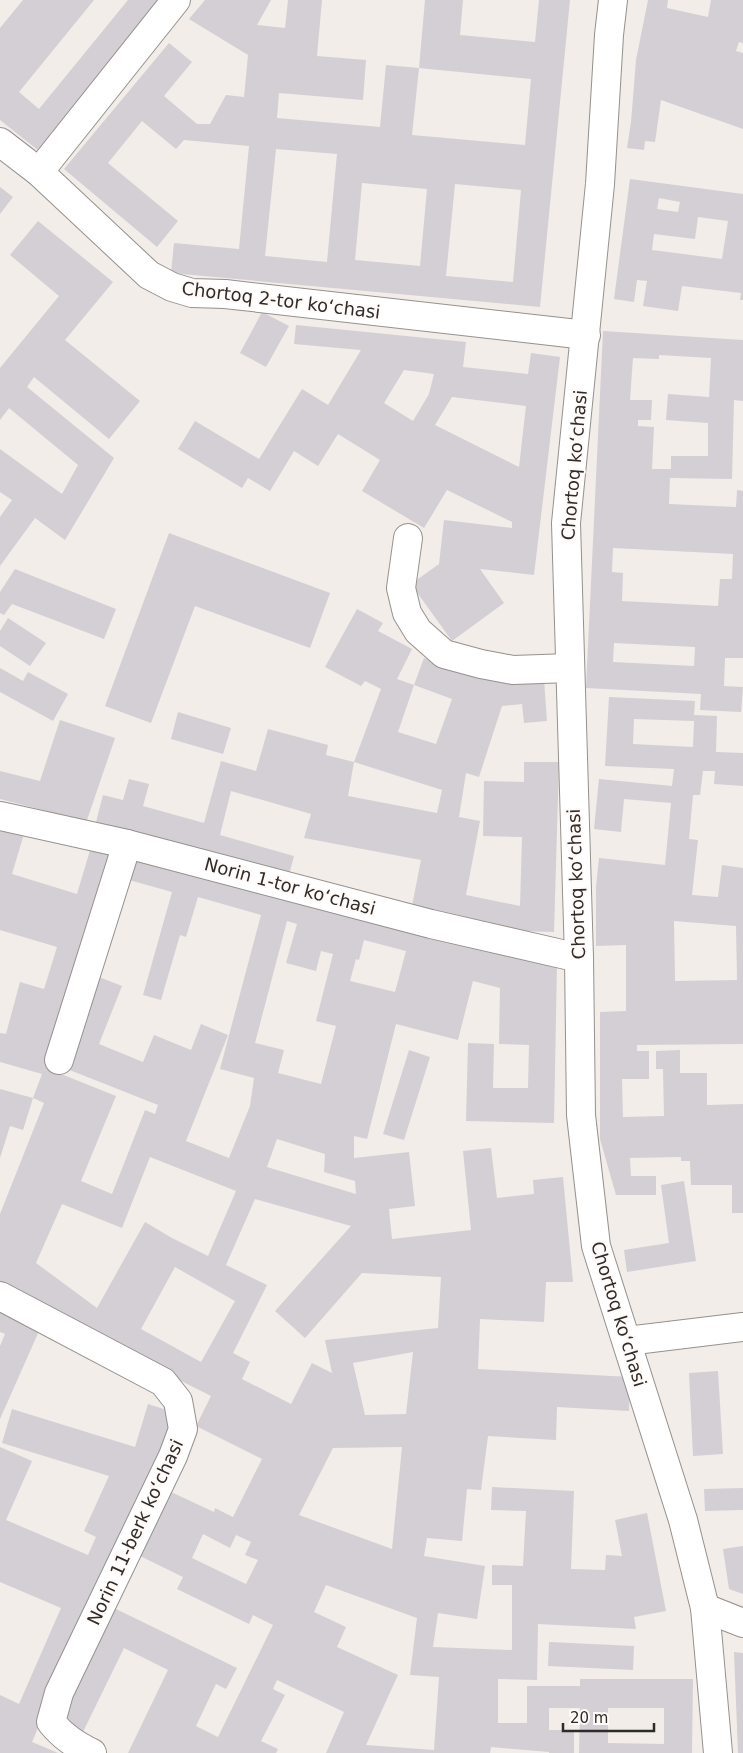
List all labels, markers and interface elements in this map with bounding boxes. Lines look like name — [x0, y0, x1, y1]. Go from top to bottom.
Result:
street label: Chortoq 2-tor koʻchasi — [180, 277, 382, 323]
street label: Chortoq koʻchasi — [557, 389, 591, 541]
street label: Chortoq koʻchasi — [563, 808, 589, 960]
street label: Norin 1-tor koʻchasi — [202, 853, 378, 919]
street label: Chortoq koʻchasi — [587, 1239, 651, 1389]
street label: Norin 11-berk koʻchasi — [83, 1436, 187, 1628]
scale bar — [563, 1700, 654, 1732]
text: 20 m — [570, 1709, 608, 1727]

